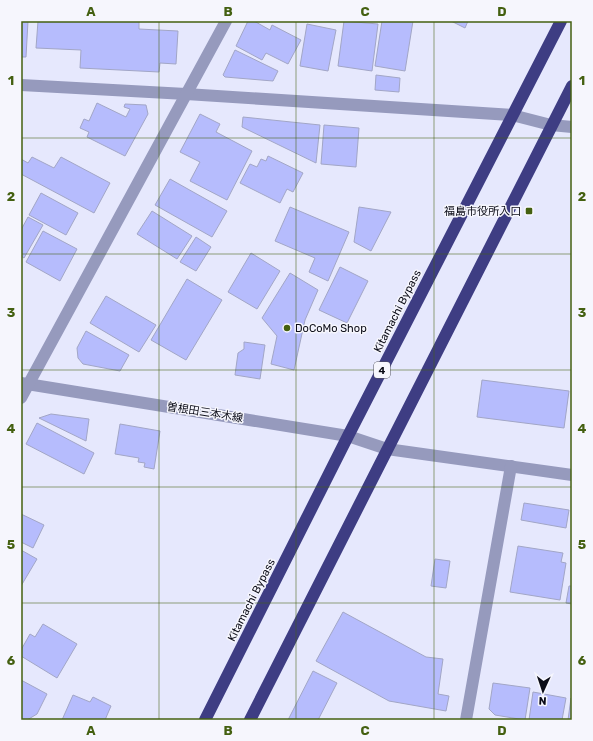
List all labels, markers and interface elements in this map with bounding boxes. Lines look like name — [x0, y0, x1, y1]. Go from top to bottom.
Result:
text: A — [86, 4, 96, 19]
text: B — [223, 4, 233, 19]
text: C — [360, 4, 370, 19]
text: D — [497, 4, 507, 19]
text: 1 — [8, 73, 14, 88]
text: 1 — [579, 73, 585, 88]
text: 2 — [7, 189, 15, 204]
text: 2 — [578, 189, 586, 204]
place label: 福島市役所入口 — [444, 205, 521, 218]
marker: 福島市役所入口 — [524, 206, 534, 216]
street label: Kitamachi Bypass — [371, 267, 424, 355]
text: 3 — [7, 305, 16, 320]
text: 3 — [578, 305, 587, 320]
place label: DoCoMo Shop — [295, 322, 367, 335]
marker: DoCoMo Shop — [282, 323, 292, 333]
road number: 4 — [374, 362, 390, 378]
street label: 曽根田三本木線 — [166, 400, 244, 425]
text: 4 — [7, 421, 16, 436]
text: 4 — [578, 421, 587, 436]
text: 5 — [7, 537, 15, 552]
text: 5 — [578, 537, 586, 552]
street label: Kitamachi Bypass — [225, 556, 278, 644]
text: 6 — [7, 653, 16, 668]
text: 6 — [578, 653, 587, 668]
north arrow — [523, 671, 563, 711]
text: N — [538, 694, 547, 707]
text: A — [86, 723, 96, 738]
text: B — [223, 723, 233, 738]
text: C — [360, 723, 370, 738]
text: D — [497, 723, 507, 738]

